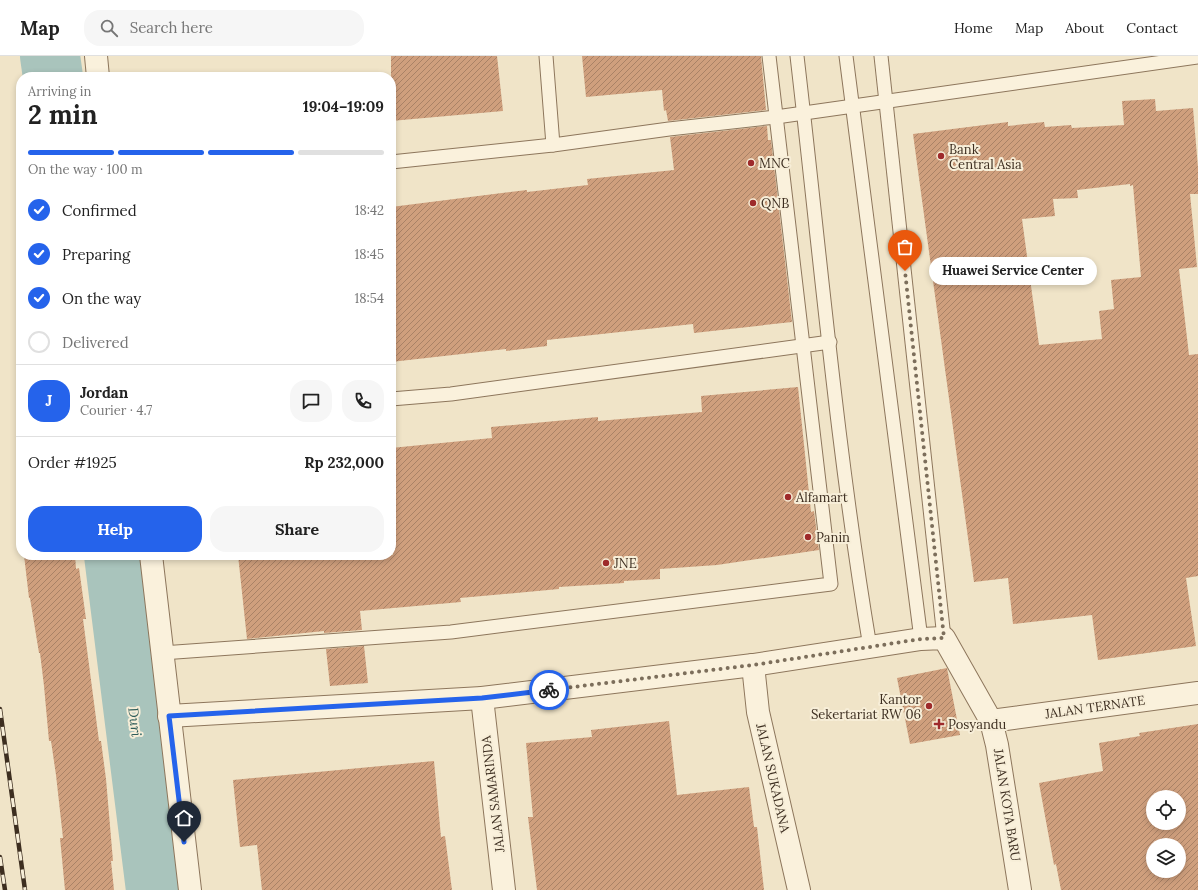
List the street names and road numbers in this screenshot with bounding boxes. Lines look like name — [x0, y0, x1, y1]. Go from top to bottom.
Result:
street label: JALAN TERNATE — [1043, 692, 1146, 723]
street label: JALAN SUKADANA — [752, 721, 794, 835]
street label: JALAN SAMARINDA — [477, 734, 509, 854]
street label: JALAN KOTA BARU — [990, 746, 1024, 863]

